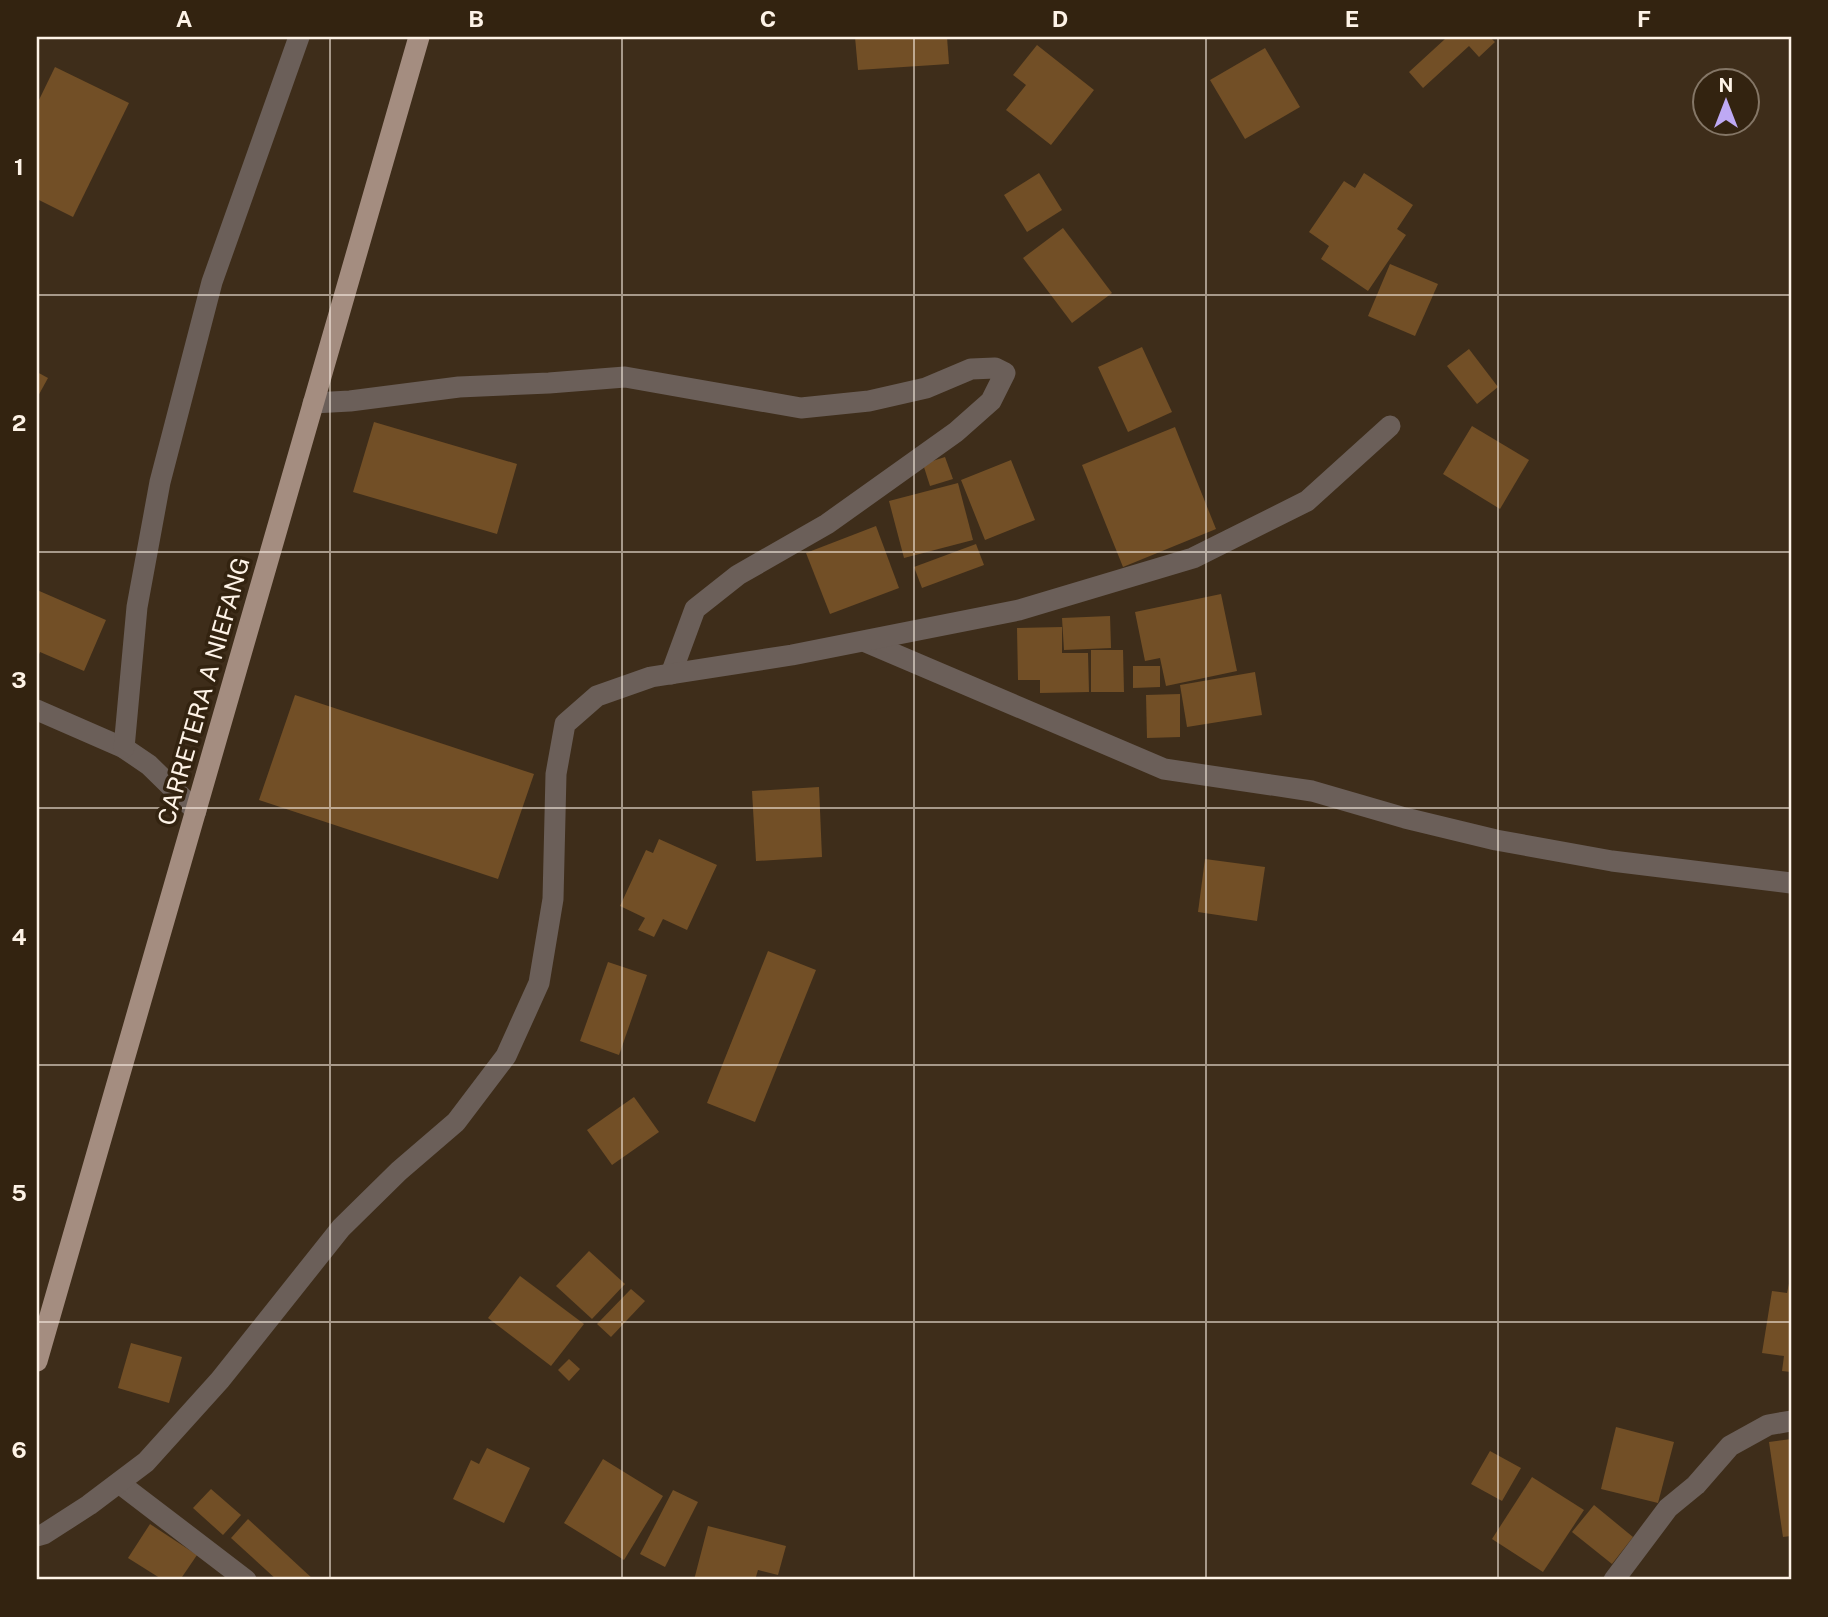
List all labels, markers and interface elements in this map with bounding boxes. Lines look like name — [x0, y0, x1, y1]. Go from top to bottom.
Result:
text: A — [176, 5, 193, 32]
text: B — [468, 5, 484, 32]
text: C — [760, 5, 776, 32]
text: D — [1052, 5, 1068, 32]
text: E — [1345, 5, 1359, 32]
text: F — [1637, 5, 1651, 32]
north arrow — [1692, 66, 1762, 136]
text: N — [1719, 74, 1733, 96]
text: 1 — [14, 153, 24, 180]
text: 2 — [12, 409, 26, 436]
street label: CARRETERA A NIEFANG — [151, 554, 255, 828]
text: 3 — [11, 666, 27, 693]
text: 4 — [11, 923, 27, 950]
text: 5 — [11, 1179, 27, 1206]
text: 6 — [11, 1436, 27, 1463]

